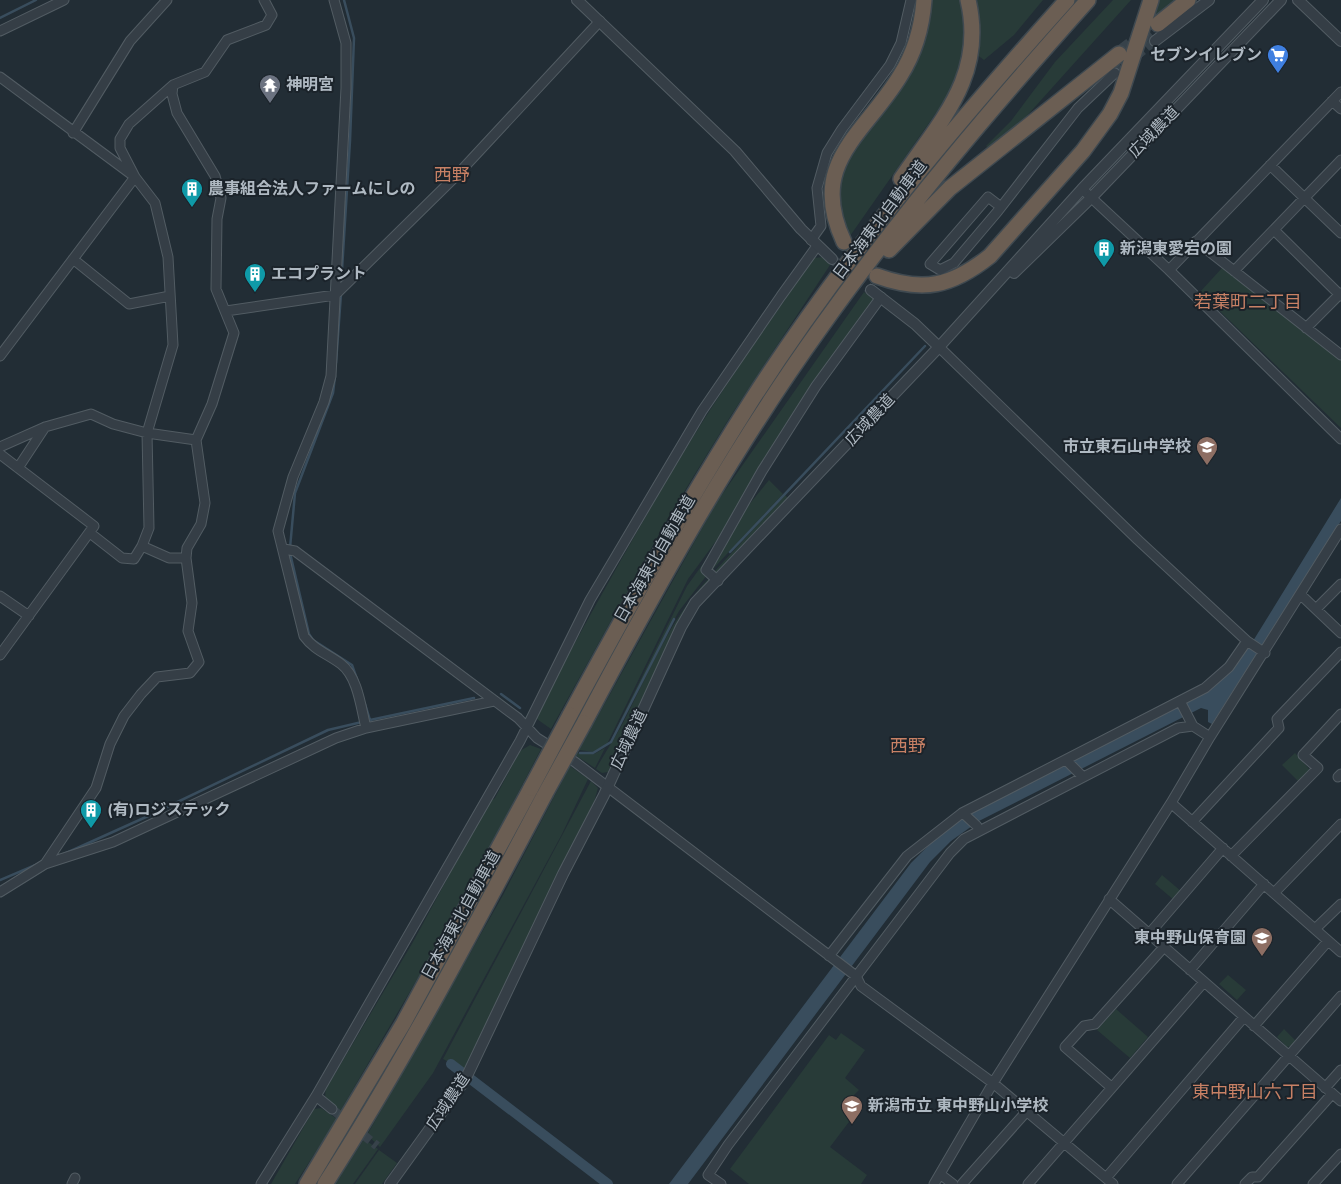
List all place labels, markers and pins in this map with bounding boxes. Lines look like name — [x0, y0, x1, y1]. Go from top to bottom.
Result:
supermarket icon: セブンイレブン — [1266, 43, 1290, 74]
place label: セブンイレブン — [1150, 44, 1262, 66]
temple icon: 神明宮 — [258, 73, 282, 104]
place label: 神明宮 — [286, 74, 334, 96]
building icon: 農事組合法人ファームにしの — [180, 177, 204, 208]
place label: 農事組合法人ファームにしの — [208, 178, 416, 200]
building icon: 新潟東愛宕の園 — [1092, 237, 1116, 268]
place label: 新潟東愛宕の園 — [1120, 238, 1232, 260]
building icon: エコプラント — [243, 262, 267, 293]
place label: エコプラント — [271, 263, 367, 285]
school or university icon: 市立東石山中学校 — [1195, 435, 1219, 466]
place label: 市立東石山中学校 — [1063, 436, 1191, 458]
building icon: (有)ロジステック — [79, 798, 103, 829]
place label: (有)ロジステック — [107, 799, 230, 821]
school or university icon: 東中野山保育園 — [1250, 926, 1274, 957]
place label: 東中野山保育園 — [1134, 927, 1246, 949]
school or university icon: 新潟市立 東中野山小学校 — [840, 1094, 864, 1125]
place label: 新潟市立 東中野山小学校 — [868, 1095, 1048, 1117]

